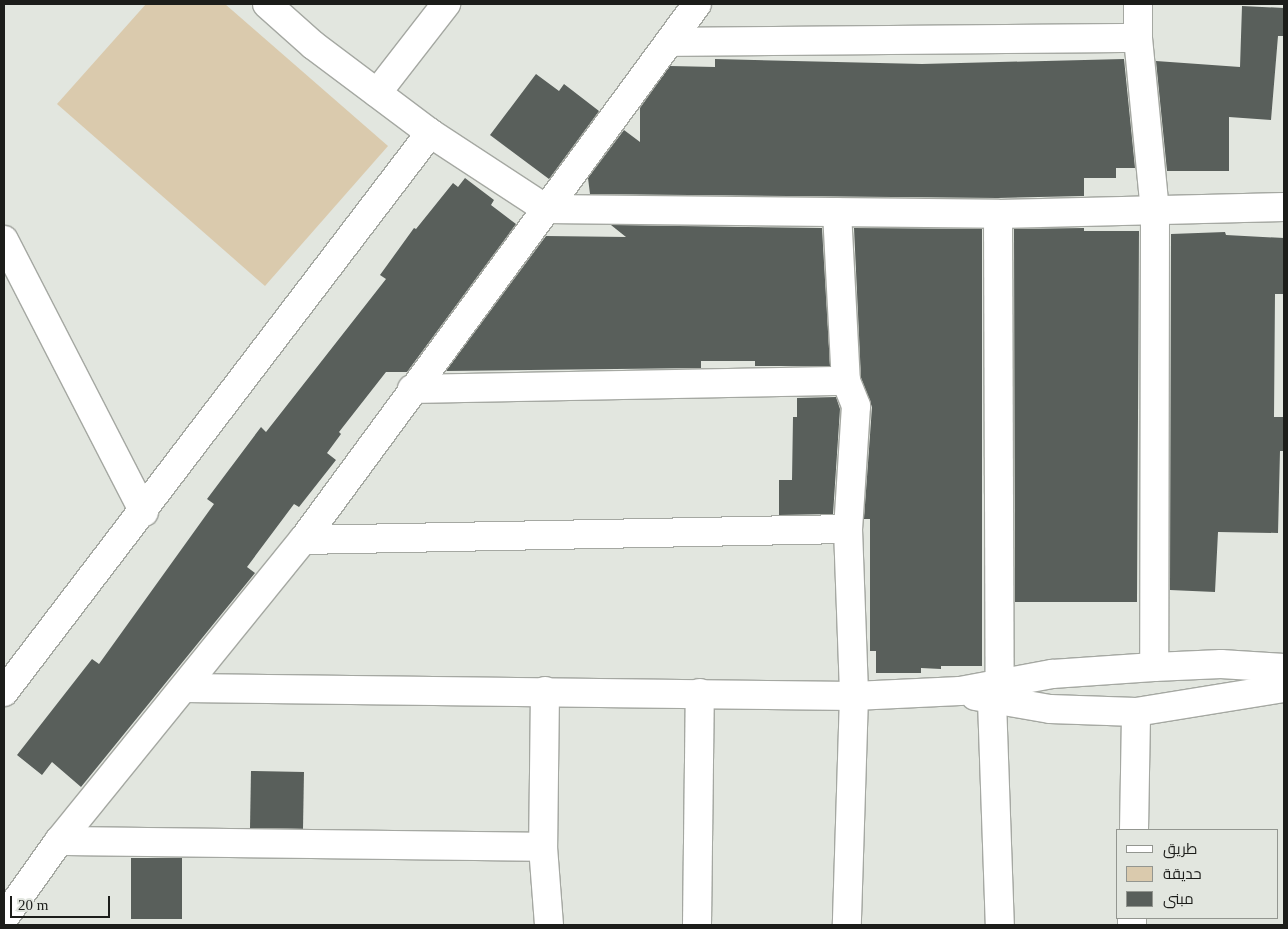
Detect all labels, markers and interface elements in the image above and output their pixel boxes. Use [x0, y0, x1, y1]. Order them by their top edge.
legend [1116, 829, 1278, 919]
text: طريق [1163, 841, 1197, 857]
text: حديقة [1163, 866, 1202, 882]
scale bar [12, 886, 112, 918]
text: مبنى [1163, 891, 1194, 907]
text: 20 m [18, 897, 48, 913]

